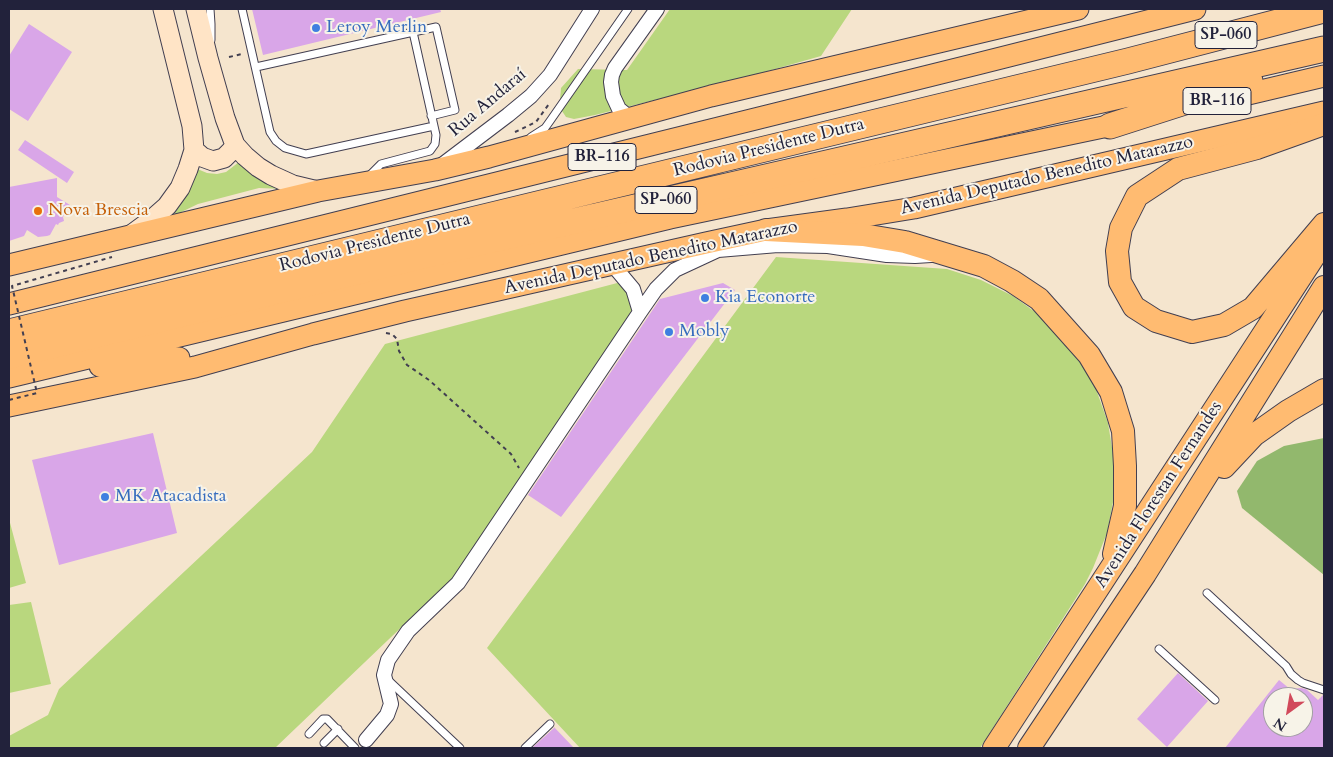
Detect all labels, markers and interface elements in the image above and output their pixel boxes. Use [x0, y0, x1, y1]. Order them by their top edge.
place label: Leroy Merlin [326, 17, 427, 39]
marker: Leroy Merlin [310, 22, 322, 34]
road number: SP-060 [1195, 22, 1257, 48]
street label: Rua Andaraí [445, 64, 531, 142]
road number: BR-116 [1183, 88, 1251, 114]
street label: Rodovia Presidente Dutra [671, 114, 867, 182]
street label: Avenida Deputado Benedito Matarazzo [899, 132, 1195, 220]
road number: BR-116 [568, 144, 636, 170]
road number: SP-060 [635, 186, 697, 214]
place label: Nova Brescia [48, 200, 149, 222]
marker: Nova Brescia [32, 205, 44, 217]
street label: Rodovia Presidente Dutra [277, 209, 473, 277]
street label: Avenida Deputado Benedito Matarazzo [502, 216, 800, 300]
place label: Kia Econorte [715, 287, 816, 309]
marker: Kia Econorte [699, 292, 711, 304]
place label: Mobly [679, 321, 729, 343]
marker: Mobly [663, 326, 675, 338]
street label: Avenida Florestan Fernandes [1090, 398, 1228, 592]
place label: MK Atacadista [115, 486, 227, 508]
marker: MK Atacadista [99, 491, 111, 503]
north arrow [1263, 687, 1313, 737]
text: N [1270, 713, 1291, 736]

